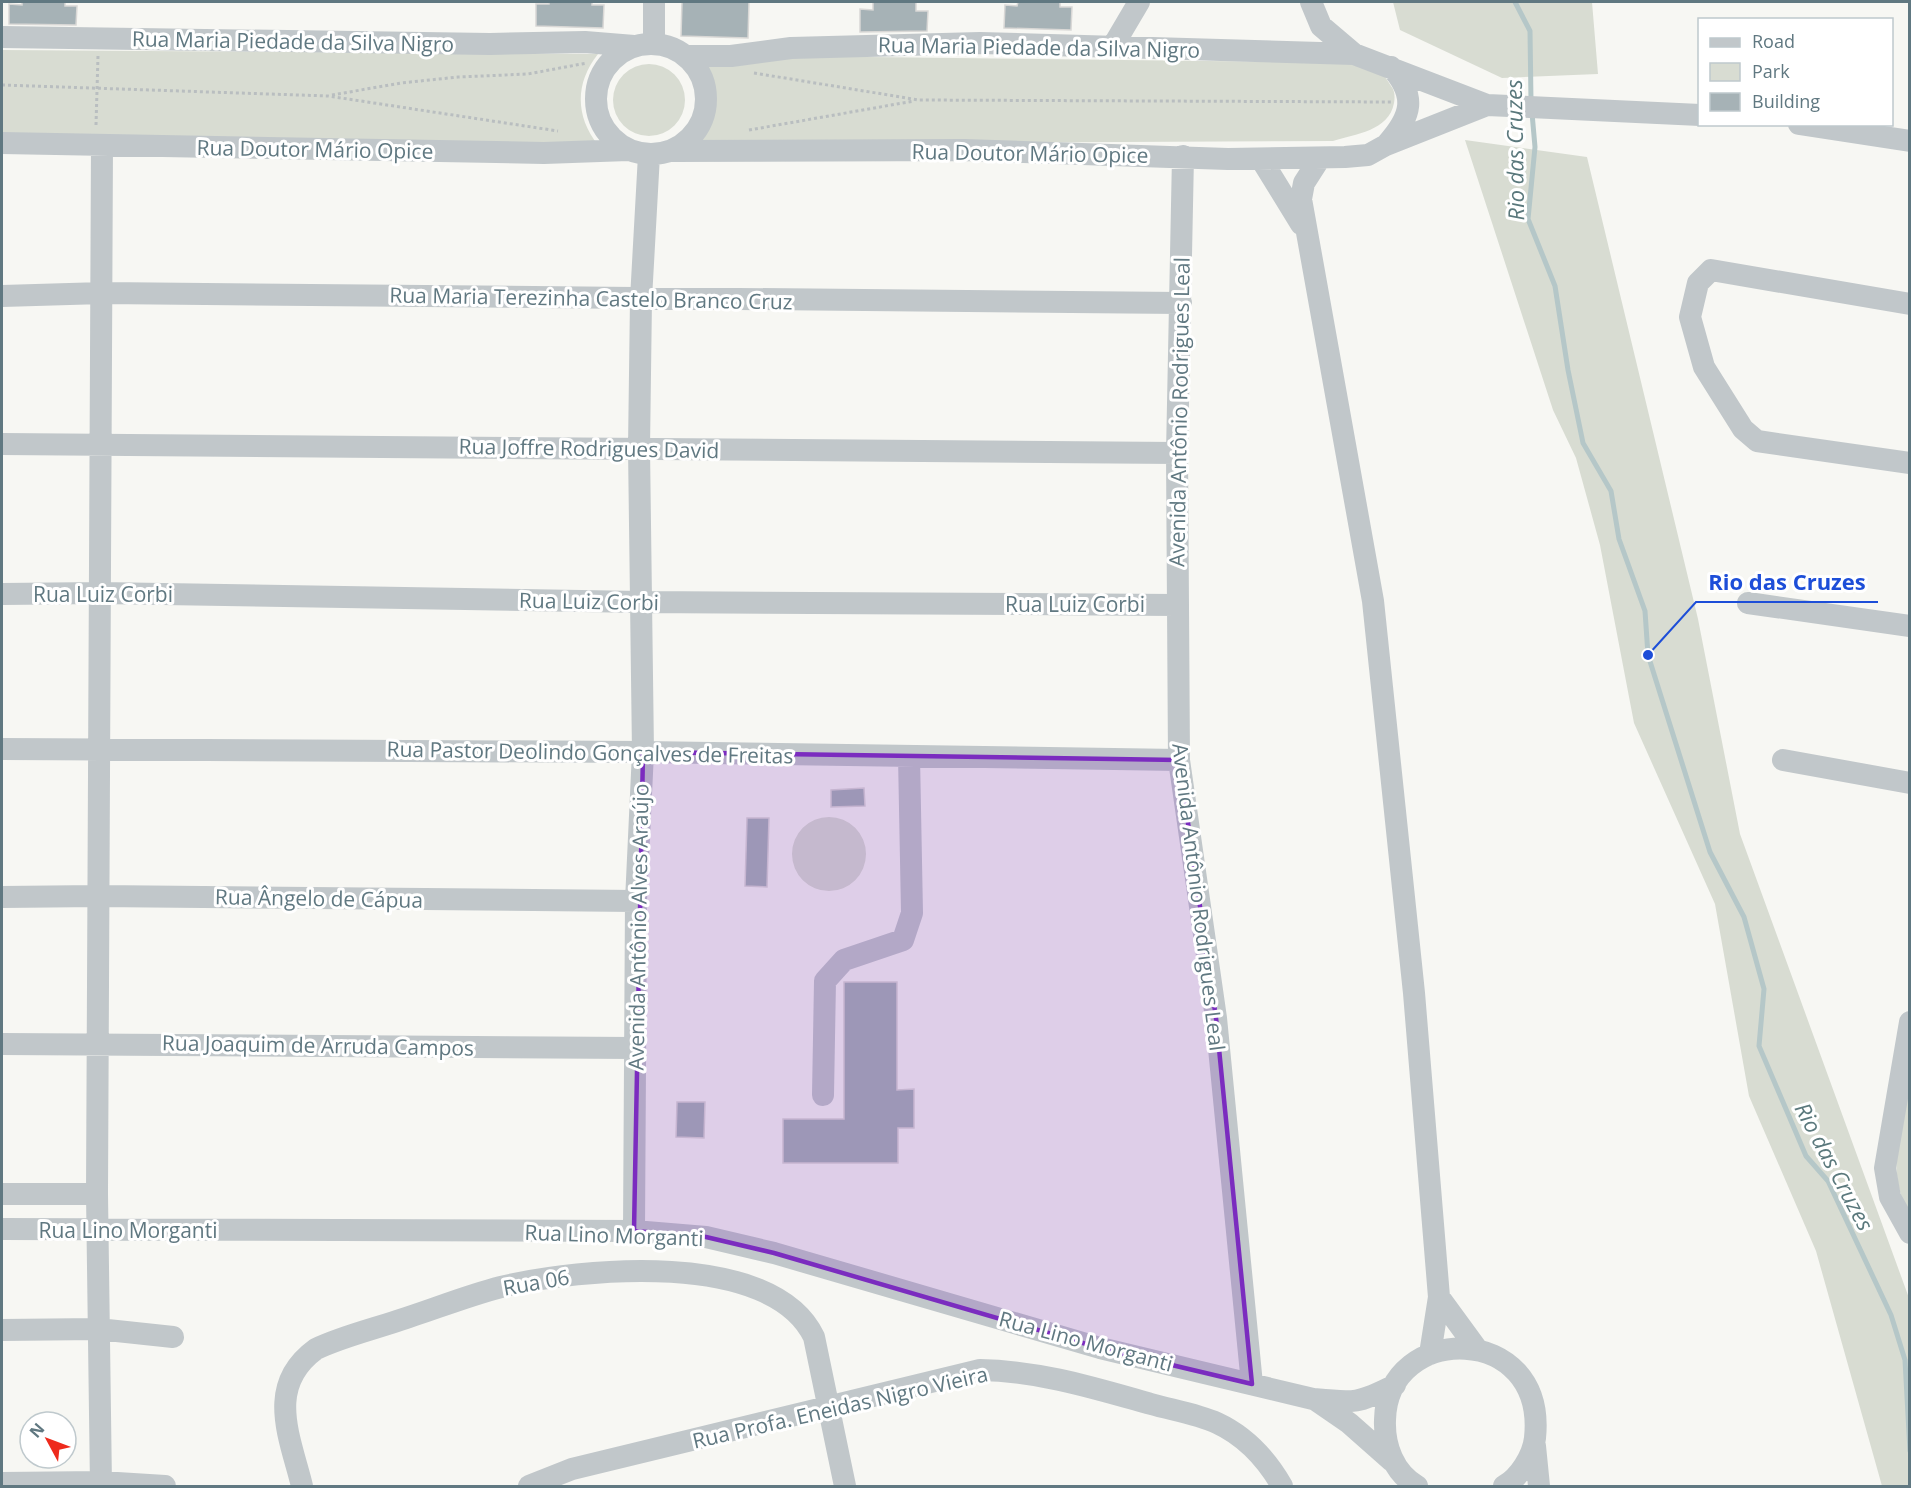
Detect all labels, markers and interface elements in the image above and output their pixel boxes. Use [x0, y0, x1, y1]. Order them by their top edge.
legend [1698, 18, 1893, 126]
street label: Rua Maria Piedade da Silva Nigro [132, 24, 454, 58]
text: Road [1752, 29, 1795, 53]
street label: Rua Maria Piedade da Silva Nigro [878, 30, 1200, 64]
text: Park [1752, 59, 1790, 83]
water label: Rio das Cruzes [1498, 79, 1530, 221]
text: Building [1752, 89, 1820, 113]
street label: Rua Doutor Mário Opice [196, 133, 434, 165]
street label: Rua Doutor Mário Opice [911, 137, 1149, 169]
street label: Avenida Antônio Rodrigues Leal [1162, 257, 1196, 567]
street label: Rua Maria Terezinha Castelo Branco Cruz [389, 280, 793, 316]
street label: Rua Joffre Rodrigues David [458, 432, 720, 464]
callout: Rio das Cruzes [1696, 562, 1878, 602]
text: Rio das Cruzes [1708, 566, 1866, 596]
street label: Rua Luiz Corbi [33, 580, 173, 608]
street label: Rua Luiz Corbi [519, 586, 659, 616]
street label: Rua Luiz Corbi [1005, 590, 1145, 618]
street label: Rua Pastor Deolindo Gonçalves de Freitas [386, 734, 794, 770]
street label: Avenida Antônio Rodrigues Leal [1166, 742, 1232, 1052]
street label: Avenida Antônio Alves Araújo [621, 783, 655, 1071]
street label: Rua Ângelo de Cápua [215, 882, 423, 914]
street label: Rua Joaquim de Arruda Campos [162, 1028, 474, 1062]
water label: Rio das Cruzes [1789, 1097, 1882, 1236]
street label: Rua Lino Morganti [38, 1216, 218, 1244]
street label: Rua Lino Morganti [524, 1218, 704, 1252]
street label: Rua 06 [501, 1262, 571, 1302]
street label: Rua Lino Morganti [996, 1304, 1176, 1378]
street label: Rua Profa. Eneidas Nigro Vieira [689, 1359, 991, 1455]
north arrow [18, 1410, 78, 1470]
text: N [24, 1418, 49, 1442]

